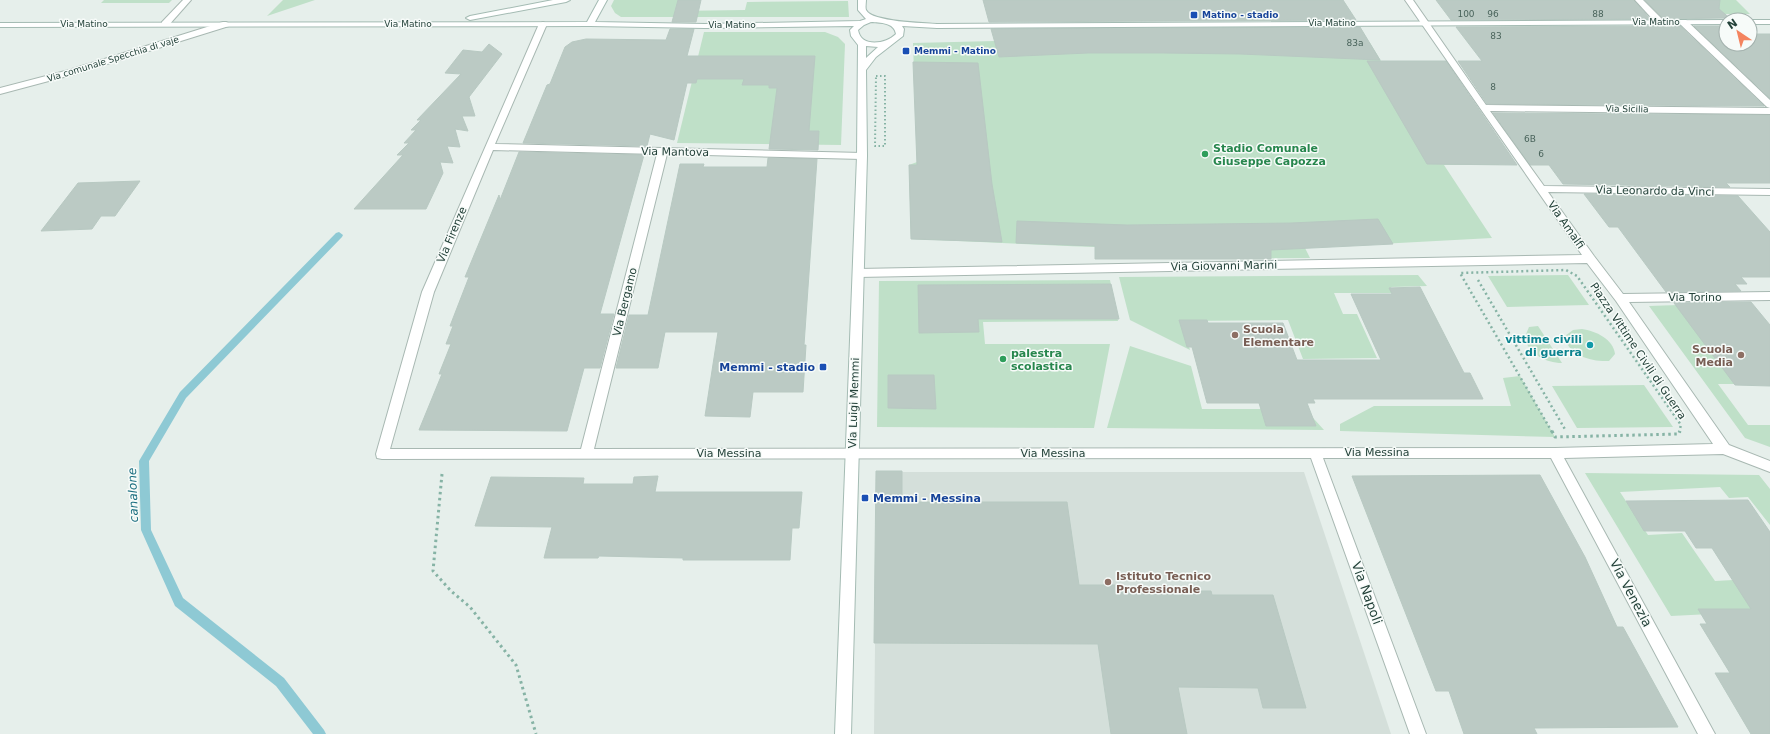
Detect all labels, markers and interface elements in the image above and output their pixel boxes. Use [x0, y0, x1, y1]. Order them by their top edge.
house number: 100 [1457, 9, 1475, 19]
house number: 96 [1487, 9, 1499, 19]
house number: 88 [1592, 9, 1604, 19]
marker: Matino - stadio [1189, 10, 1199, 20]
place label: Matino - stadio [1202, 10, 1278, 20]
north arrow [1718, 12, 1758, 52]
text: N [1725, 16, 1740, 32]
street label: Via Matino [1632, 17, 1680, 27]
street label: Via Matino [1308, 18, 1356, 28]
street label: Via Matino [60, 19, 108, 29]
street label: Via Matino [384, 19, 432, 29]
street label: Via Matino [708, 20, 756, 30]
house number: 83 [1490, 31, 1502, 41]
street label: Via comunale Specchia di vaje [46, 34, 181, 84]
house number: 83a [1347, 38, 1363, 48]
marker: Memmi - Matino [901, 46, 911, 56]
place label: Memmi - Matino [914, 46, 996, 56]
house number: 8 [1490, 82, 1496, 92]
street label: Via Sicilia [1605, 104, 1649, 114]
house number: 6B [1524, 134, 1536, 144]
place label: Stadio Comunale Giuseppe Capozza [1213, 142, 1326, 168]
street label: Via Mantova [641, 145, 709, 159]
marker: Stadio Comunale Giuseppe Capozza [1200, 149, 1210, 159]
house number: 6 [1538, 149, 1544, 159]
street label: Via Leonardo da Vinci [1595, 183, 1715, 199]
street label: Via Amalfi [1545, 199, 1587, 251]
street label: Via Firenze [434, 205, 470, 265]
street label: Via Giovanni Marini [1171, 259, 1277, 273]
street label: Via Bergamo [610, 266, 640, 338]
street label: Piazza Vittime Civili di Guerra [1587, 280, 1689, 422]
street label: Via Torino [1668, 291, 1722, 304]
place label: Scuola Elementare [1243, 323, 1314, 349]
marker: Scuola Elementare [1230, 330, 1240, 340]
place label: vittime civili di guerra [1505, 333, 1582, 359]
marker: vittime civili di guerra [1585, 340, 1595, 350]
place label: Scuola Media [1692, 343, 1733, 369]
place label: palestra scolastica [1011, 347, 1072, 373]
marker: Scuola Media [1736, 350, 1746, 360]
marker: palestra scolastica [998, 354, 1008, 364]
street label: Via Luigi Memmi [846, 357, 862, 449]
place label: Memmi - stadio [719, 361, 815, 374]
marker: Memmi - stadio [818, 362, 828, 372]
street label: Via Messina [1344, 446, 1410, 459]
street label: Via Messina [696, 447, 762, 460]
street label: Via Messina [1020, 447, 1086, 460]
water label: canalone [125, 467, 141, 523]
place label: Memmi - Messina [873, 492, 981, 505]
marker: Memmi - Messina [860, 493, 870, 503]
street label: Via Venezia [1607, 556, 1655, 630]
street label: Via Napoli [1349, 560, 1385, 626]
place label: Istituto Tecnico Professionale [1116, 570, 1212, 596]
marker: Istituto Tecnico Professionale [1103, 577, 1113, 587]

